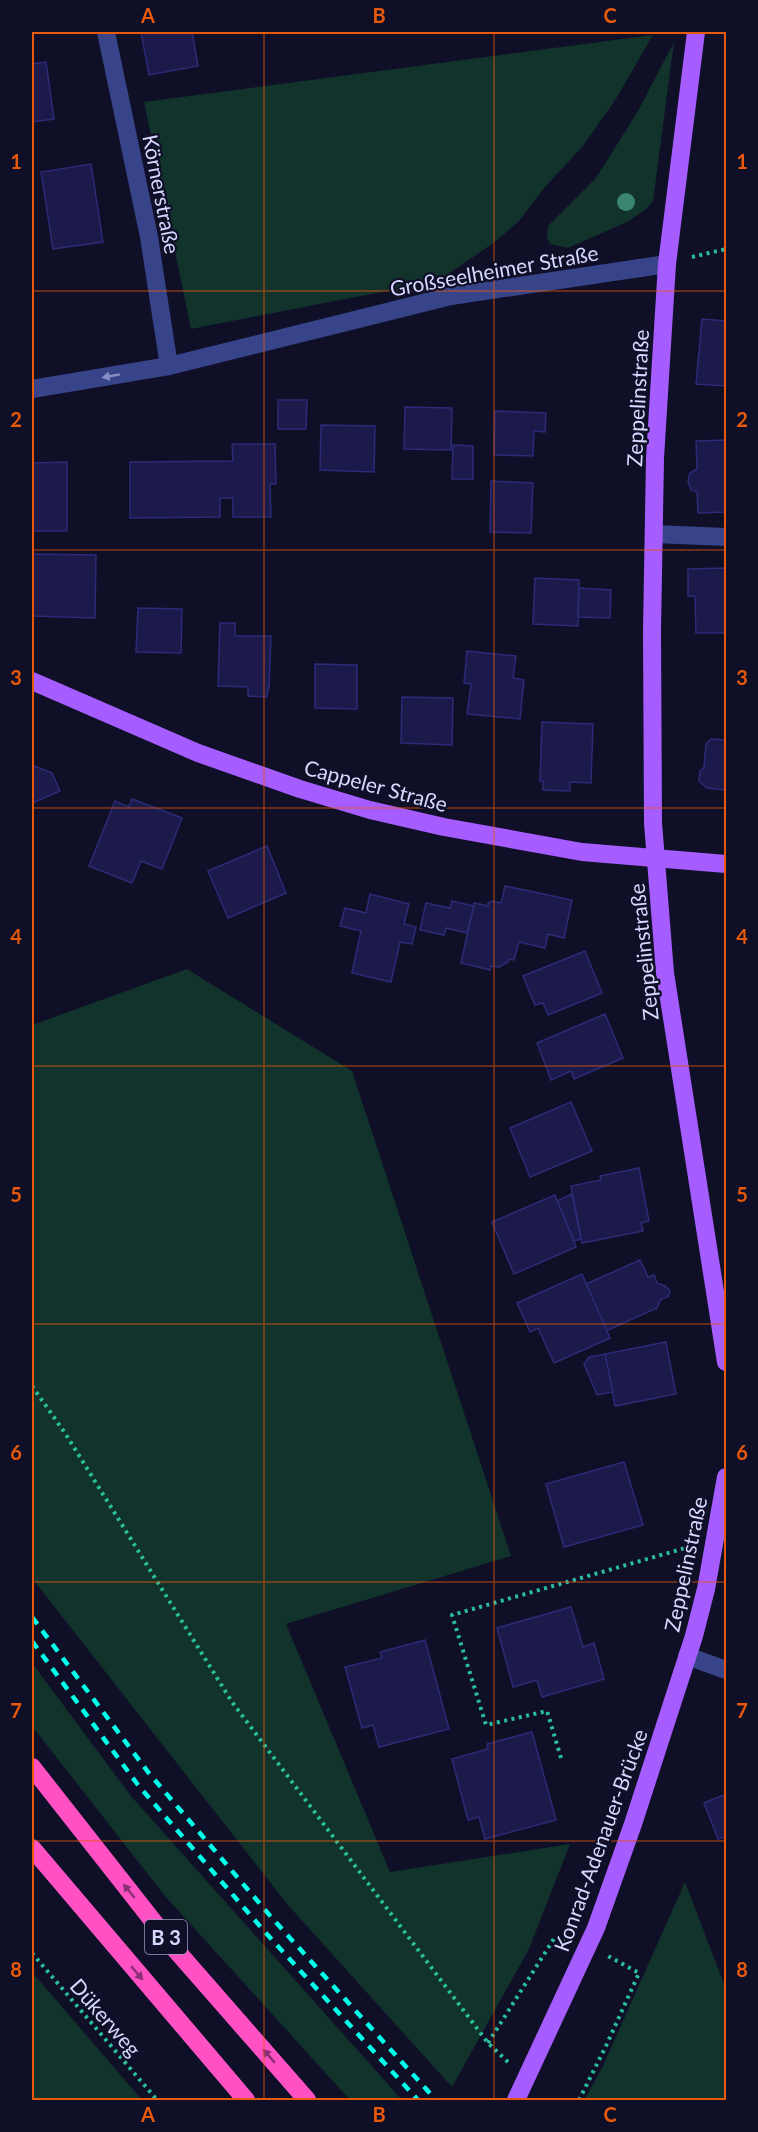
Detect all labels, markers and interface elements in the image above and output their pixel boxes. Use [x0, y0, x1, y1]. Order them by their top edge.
text: A [140, 3, 155, 27]
text: B [372, 3, 386, 27]
text: C [603, 3, 617, 27]
street label: Körnerstraße [138, 132, 186, 256]
text: 1 [10, 149, 22, 173]
text: 1 [736, 149, 748, 173]
street label: Großseelheimer Straße [388, 239, 600, 301]
street label: Zeppelinstraße [621, 329, 653, 467]
one-way arrow [101, 371, 120, 380]
text: 2 [10, 407, 22, 431]
text: 2 [736, 407, 748, 431]
text: 3 [10, 665, 22, 689]
text: 3 [736, 665, 748, 689]
street label: Cappeler Straße [302, 754, 450, 816]
street label: Zeppelinstraße [623, 882, 663, 1022]
text: 4 [10, 924, 22, 948]
text: 4 [736, 924, 748, 948]
text: 5 [10, 1182, 22, 1206]
text: 5 [736, 1182, 748, 1206]
text: 6 [10, 1440, 22, 1464]
text: 6 [736, 1440, 748, 1464]
street label: Zeppelinstraße [658, 1494, 712, 1634]
text: 7 [10, 1698, 22, 1722]
text: 7 [736, 1698, 748, 1722]
street label: Konrad-Adenauer-Brücke [548, 1725, 652, 1955]
one-way arrow [124, 1884, 136, 1899]
road number: B 3 [145, 1920, 187, 1954]
text: 8 [10, 1957, 22, 1981]
text: 8 [736, 1957, 748, 1981]
one-way arrow [131, 1965, 144, 1981]
street label: Dükerweg [66, 1973, 147, 2061]
one-way arrow [263, 2049, 276, 2064]
text: A [140, 2102, 155, 2126]
text: B [372, 2102, 386, 2126]
text: C [603, 2102, 617, 2126]

